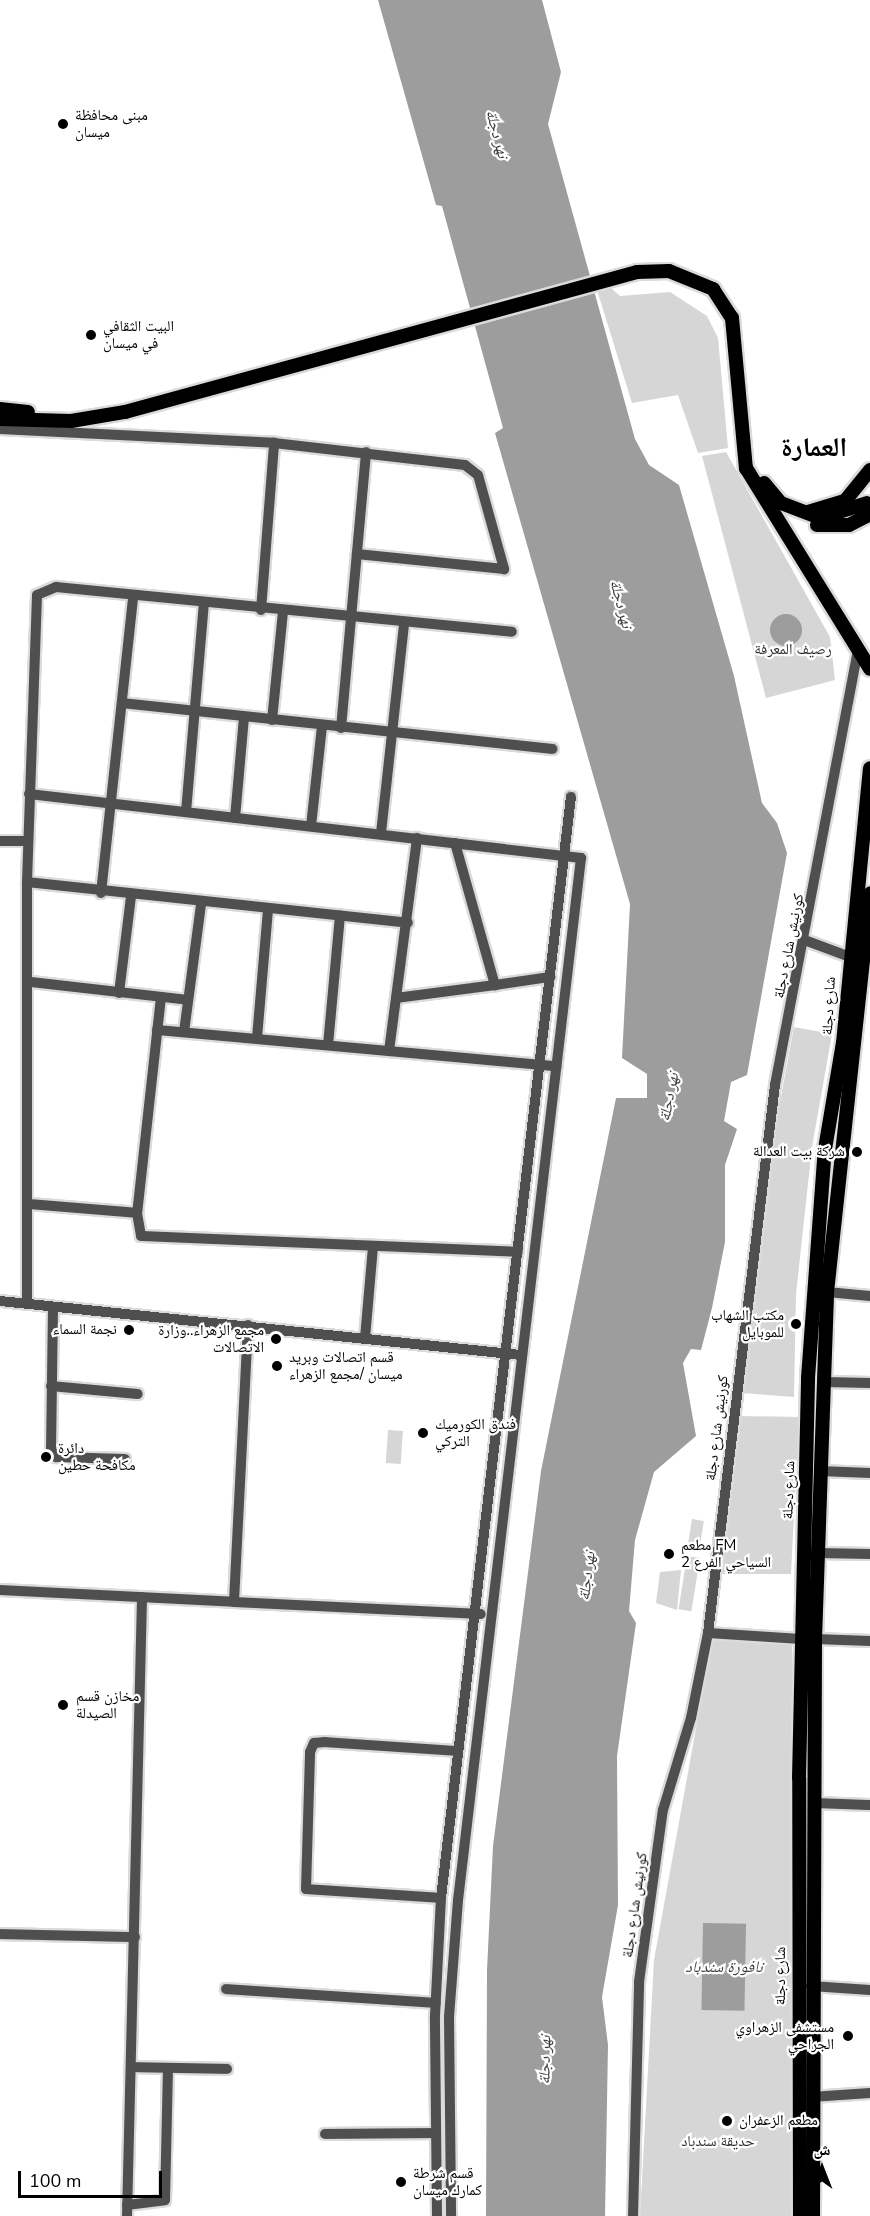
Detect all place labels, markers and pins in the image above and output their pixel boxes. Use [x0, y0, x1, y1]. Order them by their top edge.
place label: مبنى محافظة ميسان [75, 106, 148, 141]
marker: مبنى محافظة ميسان [56, 117, 70, 131]
place label: البيت الثقافي في ميسان [103, 317, 174, 352]
marker: البيت الثقافي في ميسان [84, 328, 98, 342]
place label: شركة بيت العدالة [753, 1143, 845, 1161]
marker: شركة بيت العدالة [850, 1145, 864, 1159]
place label: مكتب الشهاب للموبايل [711, 1306, 784, 1341]
marker: مكتب الشهاب للموبايل [789, 1317, 803, 1331]
place label: نجمة السماء [53, 1321, 117, 1339]
place label: مجمع الزهراء..وزارة الاتصالات [158, 1321, 264, 1356]
marker: نجمة السماء [122, 1323, 136, 1337]
marker: مجمع الزهراء..وزارة الاتصالات [269, 1332, 283, 1346]
place label: قسم اتصالات وبريد ميسان /مجمع الزهراء [289, 1348, 403, 1383]
marker: قسم اتصالات وبريد ميسان /مجمع الزهراء [270, 1359, 284, 1373]
place label: فندق الكورميك التركي [435, 1415, 516, 1450]
marker: فندق الكورميك التركي [416, 1426, 430, 1440]
place label: دائرة مكافحة حطين [58, 1439, 136, 1474]
marker: دائرة مكافحة حطين [39, 1450, 53, 1464]
place label: مطعم FM السياحي الفرع 2 [681, 1536, 771, 1571]
marker: مطعم FM السياحي الفرع 2 [662, 1547, 676, 1561]
place label: مخازن قسم الصيدلة [76, 1687, 139, 1722]
marker: مخازن قسم الصيدلة [54, 1696, 72, 1714]
place label: مستشفى الزهراوي الجراحي [736, 2018, 834, 2053]
marker: مستشفى الزهراوي الجراحي [839, 2027, 857, 2045]
place label: مطعم الزعفران [739, 2112, 818, 2130]
marker: مطعم الزعفران [720, 2114, 734, 2128]
place label: قسم شرطة كمارك ميسان [413, 2164, 482, 2199]
marker: قسم شرطة كمارك ميسان [394, 2175, 408, 2189]

